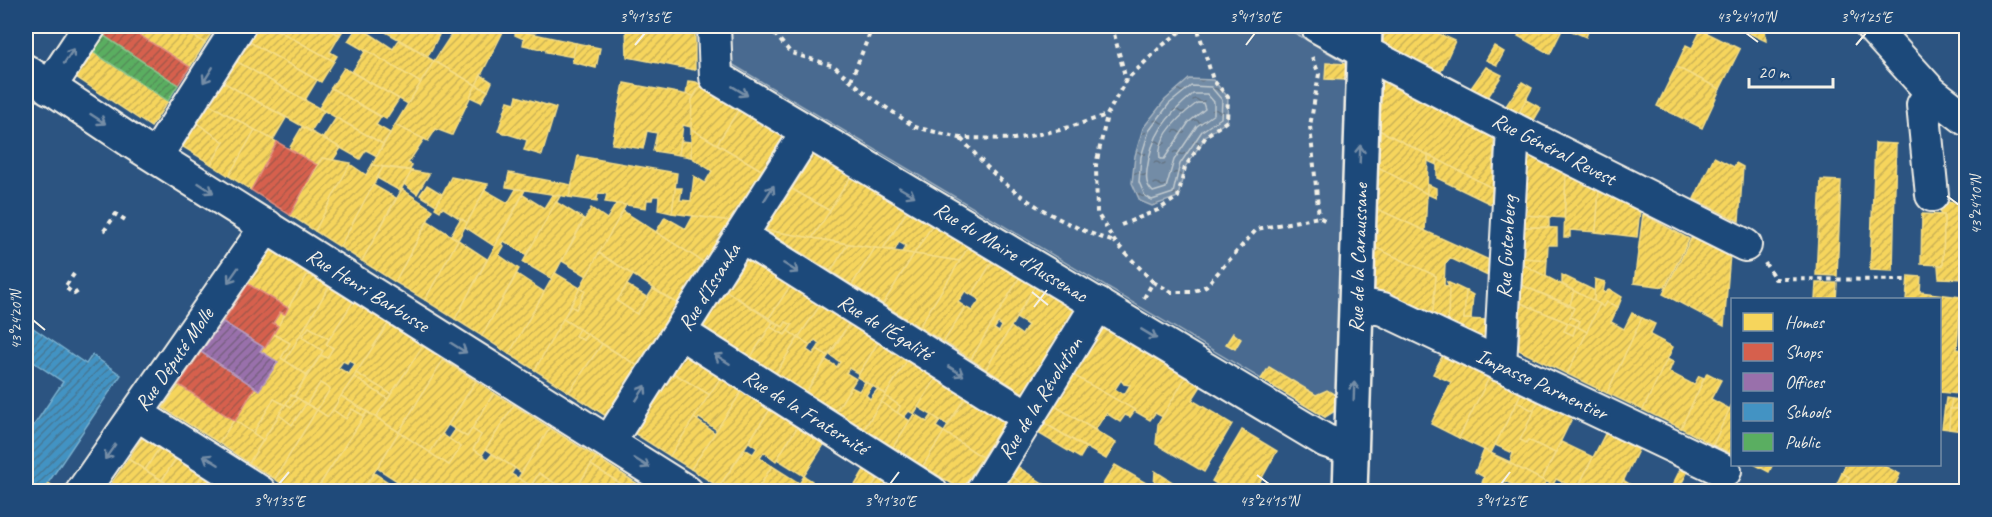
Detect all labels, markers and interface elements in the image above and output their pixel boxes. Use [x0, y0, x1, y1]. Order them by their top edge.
text: 3°41'35"E [619, 8, 673, 27]
text: 3°41'30"E [1229, 8, 1283, 27]
text: 43°24'10"N [1716, 8, 1779, 27]
text: 3°41'25"E [1840, 8, 1894, 27]
one-way arrow [63, 48, 76, 65]
scale bar [1749, 51, 1833, 89]
text: 20 m [1758, 61, 1791, 83]
one-way arrow [201, 66, 213, 83]
one-way arrow [731, 86, 748, 98]
street label: Rue Général Revest [1488, 107, 1622, 192]
one-way arrow [89, 114, 106, 126]
one-way arrow [1355, 145, 1366, 165]
text: 43°24'10"N [1967, 172, 1986, 235]
one-way arrow [197, 182, 213, 194]
street label: Rue de la Caraussane [1342, 182, 1374, 333]
one-way arrow [763, 185, 775, 202]
one-way arrow [899, 186, 916, 198]
street label: Rue Gutenberg [1490, 193, 1522, 299]
street label: Rue du Maire d'Aussenac [929, 196, 1094, 309]
street label: Rue d'Issanka [672, 237, 747, 336]
street label: Rue Henri Barbusse [302, 242, 436, 339]
one-way arrow [782, 262, 799, 274]
one-way arrow [227, 266, 239, 282]
text: 43°24'20"N [7, 287, 26, 350]
street label: Rue de l'Égalité [833, 288, 939, 368]
legend [1731, 298, 1941, 466]
street label: Rue Député Molle [129, 301, 220, 416]
text: Homes [1785, 311, 1825, 333]
one-way arrow [1140, 328, 1157, 340]
street label: Rue de la Révolution [992, 331, 1088, 464]
one-way arrow [451, 341, 468, 354]
text: Shops [1785, 341, 1824, 363]
street label: Impasse Parmentier [1472, 342, 1613, 426]
one-way arrow [714, 352, 731, 364]
street label: Rue de la Fraternité [739, 363, 876, 462]
one-way arrow [947, 366, 964, 378]
text: Offices [1785, 371, 1826, 393]
one-way arrow [1348, 382, 1359, 401]
one-way arrow [636, 385, 648, 402]
text: Schools [1785, 401, 1832, 423]
text: Public [1785, 431, 1822, 453]
one-way arrow [104, 443, 116, 459]
one-way arrow [203, 454, 220, 466]
one-way arrow [633, 457, 650, 469]
text: 3°41'35"E [253, 492, 307, 511]
text: 3°41'30"E [864, 492, 918, 511]
text: 43°24'15"N [1239, 492, 1302, 511]
text: 3°41'25"E [1475, 492, 1529, 511]

